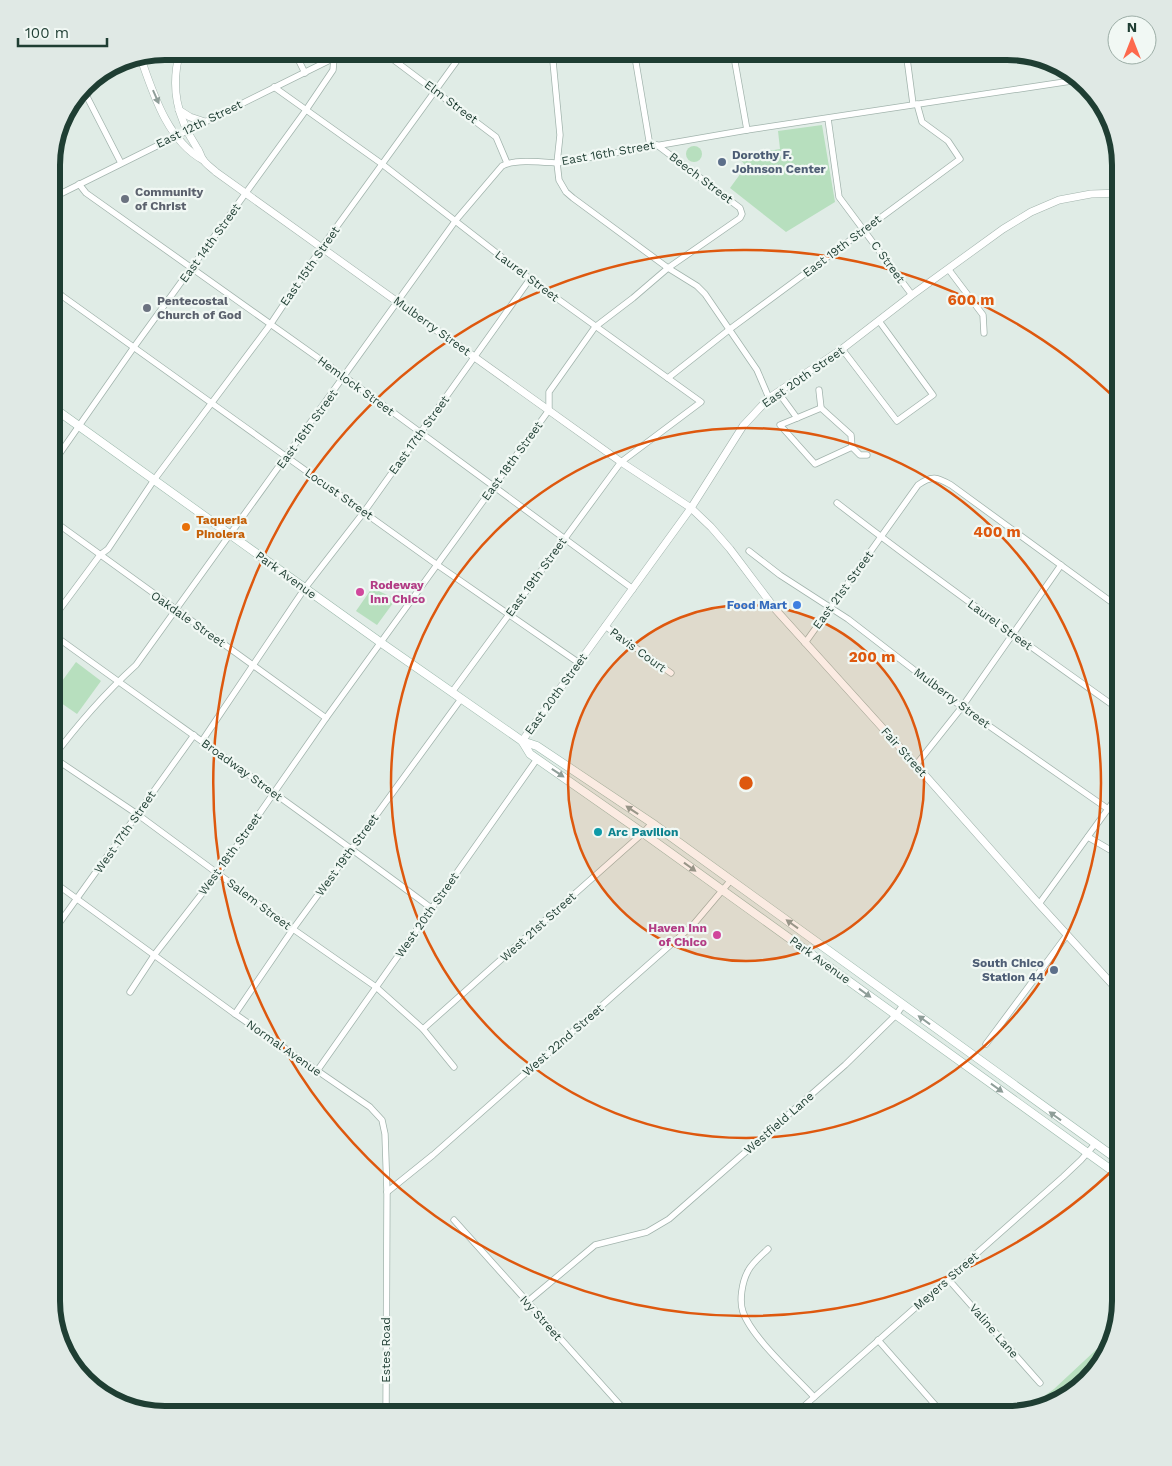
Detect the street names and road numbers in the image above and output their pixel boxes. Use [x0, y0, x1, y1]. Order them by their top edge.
street label: Elm Street [422, 77, 480, 127]
street label: East 12th Street [154, 97, 244, 151]
street label: East 16th Street [560, 138, 656, 168]
street label: Beech Street [666, 150, 736, 206]
street label: East 14th Street [177, 201, 243, 285]
street label: East 19th Street [800, 212, 884, 280]
street label: East 15th Street [277, 223, 343, 309]
street label: C Street [868, 238, 908, 286]
street label: Laurel Street [492, 247, 562, 305]
street label: Mulberry Street [391, 293, 473, 359]
street label: East 20th Street [759, 343, 847, 411]
street label: Hemlock Street [315, 353, 397, 419]
street label: East 16th Street [274, 387, 340, 471]
street label: East 17th Street [386, 393, 452, 477]
street label: East 18th Street [479, 419, 545, 503]
street label: Locust Street [302, 465, 376, 523]
street label: East 19th Street [503, 535, 569, 619]
street label: Park Avenue [253, 548, 319, 602]
street label: East 21st Street [810, 548, 876, 632]
street label: Oakdale Street [148, 588, 228, 650]
street label: Laurel Street [965, 597, 1035, 653]
street label: Pavis Court [607, 625, 669, 675]
street label: East 20th Street [522, 651, 590, 737]
street label: Mulberry Street [911, 665, 993, 731]
street label: Fair Street [878, 724, 930, 780]
street label: Broadway Street [199, 736, 285, 804]
street label: West 17th Street [91, 788, 159, 876]
street label: West 18th Street [196, 810, 264, 898]
street label: West 19th Street [313, 811, 381, 899]
street label: West 20th Street [392, 870, 462, 960]
street label: Salem Street [224, 875, 294, 933]
street label: West 21st Street [497, 889, 579, 965]
street label: Park Avenue [787, 933, 853, 987]
street label: West 22nd Street [520, 1001, 606, 1079]
street label: Normal Avenue [244, 1017, 324, 1079]
street label: Westfield Lane [741, 1089, 817, 1157]
street label: Meyers Street [911, 1249, 981, 1313]
street label: Ivy Street [517, 1293, 565, 1343]
street label: Valine Lane [967, 1301, 1021, 1361]
street label: Estes Road [379, 1317, 393, 1383]

